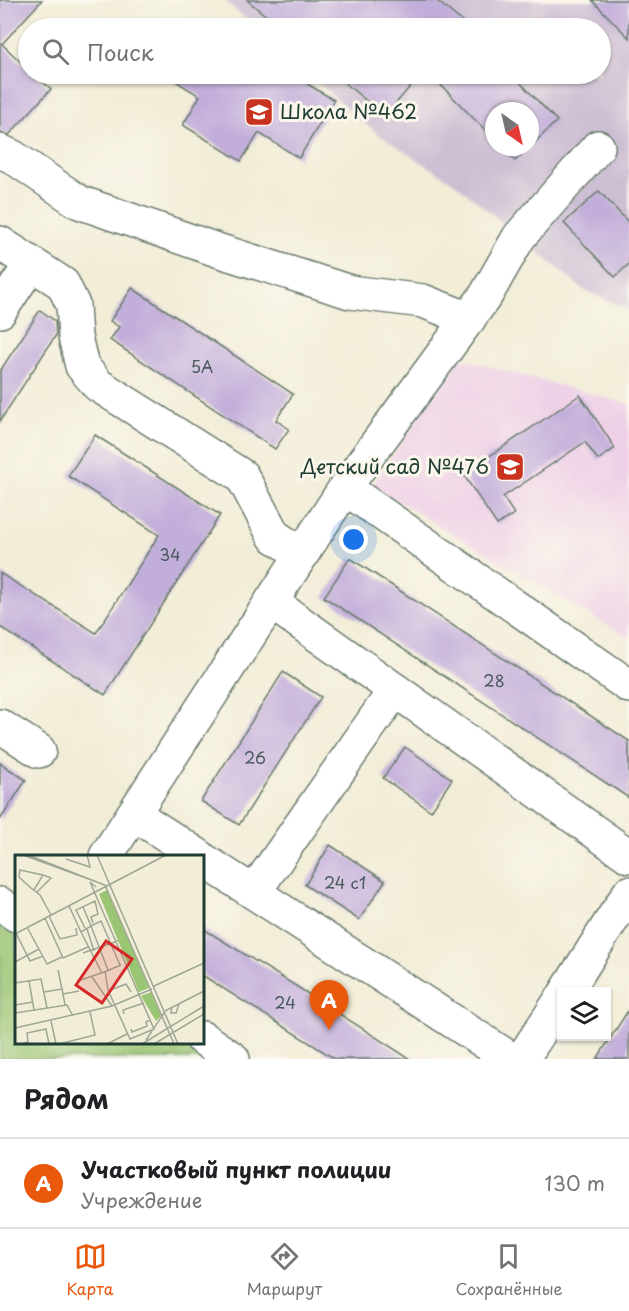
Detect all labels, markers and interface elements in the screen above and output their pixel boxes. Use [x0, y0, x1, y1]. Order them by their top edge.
search box [18, 18, 611, 84]
icon: search [39, 35, 72, 68]
text: Поиск [87, 35, 154, 68]
school or university icon: Школа №462 [243, 96, 275, 128]
place label: Школа №462 [280, 96, 417, 126]
north arrow [485, 102, 539, 156]
house number: 5А [191, 354, 213, 378]
place label: Детский сад №476 [300, 451, 489, 481]
school or university icon: Детский сад №476 [494, 451, 526, 483]
your location [339, 525, 368, 554]
house number: 34 [159, 542, 181, 566]
house number: 28 [483, 668, 505, 692]
house number: 26 [244, 745, 266, 769]
inset map [15, 855, 204, 1044]
house number: 24 с1 [324, 870, 366, 894]
pin: A [310, 980, 348, 1030]
map controls [557, 987, 611, 1041]
button: layers [557, 987, 611, 1041]
house number: 24 [274, 990, 296, 1014]
text: Рядом [24, 1079, 109, 1118]
text: Участковый пункт полиции [81, 1152, 392, 1185]
text: A [36, 1168, 51, 1198]
text: 130 m [545, 1168, 605, 1198]
text: Учреждение [81, 1185, 202, 1215]
tab: Карта [67, 1240, 114, 1300]
tab: Маршрут [247, 1240, 322, 1300]
tab: Сохранённые [455, 1240, 562, 1300]

